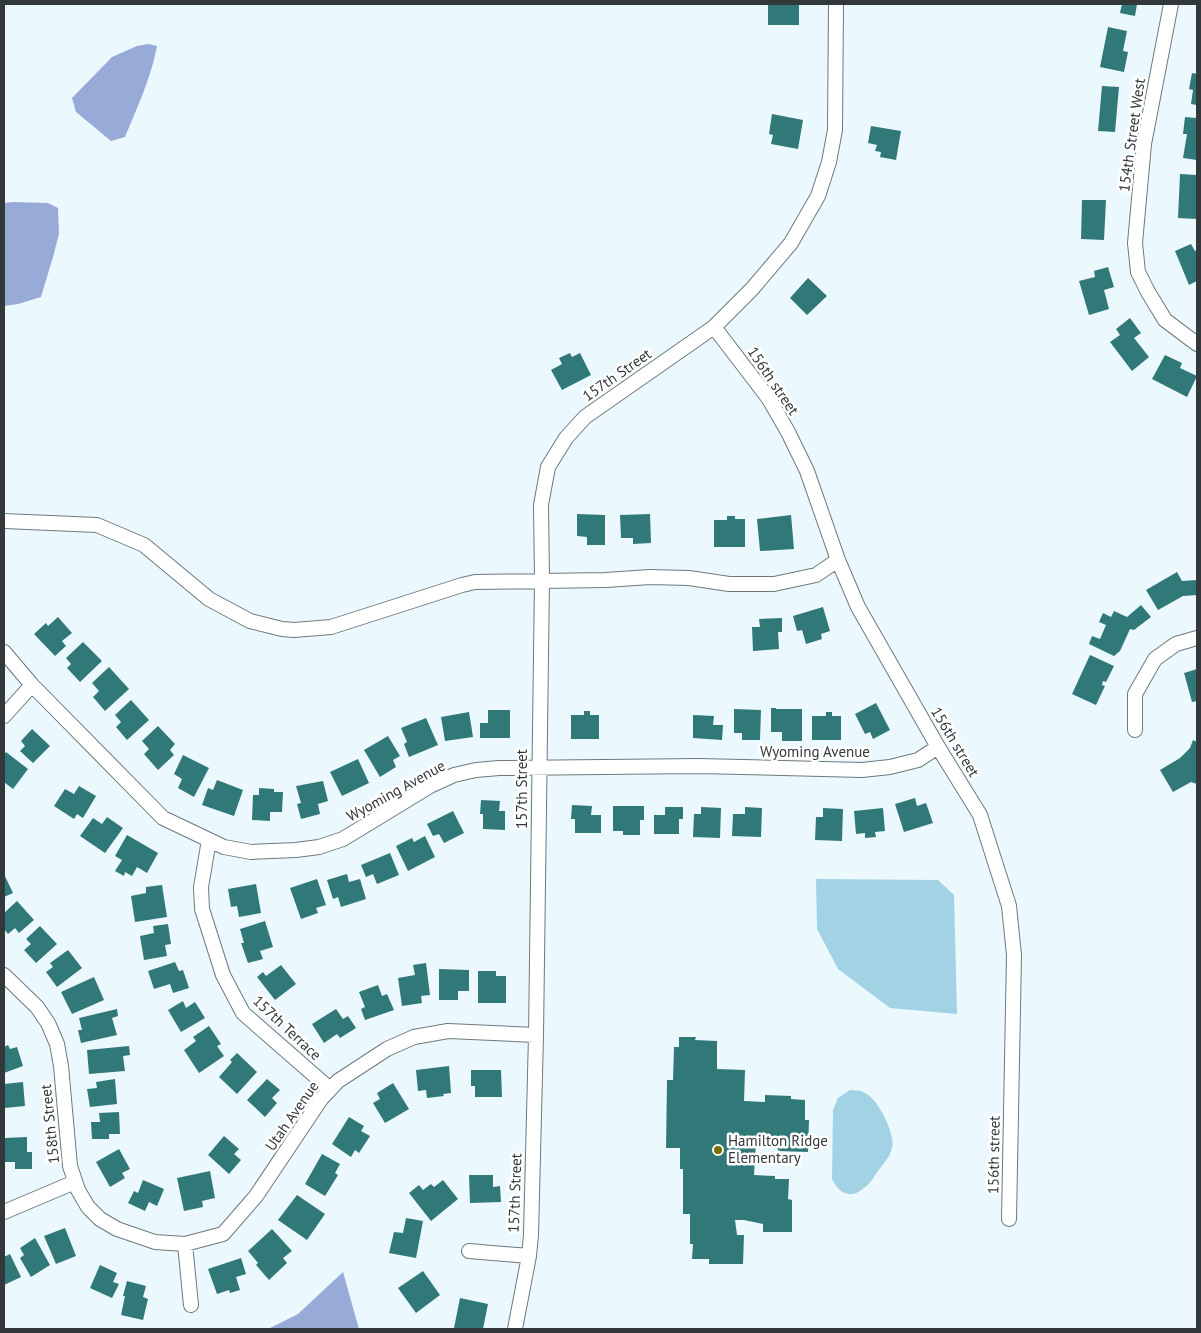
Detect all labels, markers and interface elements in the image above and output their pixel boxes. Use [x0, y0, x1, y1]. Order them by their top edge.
street label: 154th Street West [1114, 77, 1149, 193]
street label: 156th street [744, 343, 803, 419]
street label: 157th Street [579, 344, 655, 405]
street label: 156th street [927, 703, 984, 780]
street label: Wyoming Avenue [760, 742, 870, 761]
street label: 157th Street [512, 749, 531, 829]
street label: Wyoming Avenue [343, 756, 448, 826]
street label: 157th Terrace [249, 991, 326, 1064]
street label: Utah Avenue [261, 1077, 323, 1154]
street label: 158th Street [36, 1083, 63, 1165]
street label: 156th street [983, 1116, 1004, 1194]
place label: Hamilton Ridge Elementary [728, 1131, 828, 1167]
marker: Hamilton Ridge Elementary [712, 1144, 724, 1156]
street label: 157th Street [504, 1153, 525, 1233]

